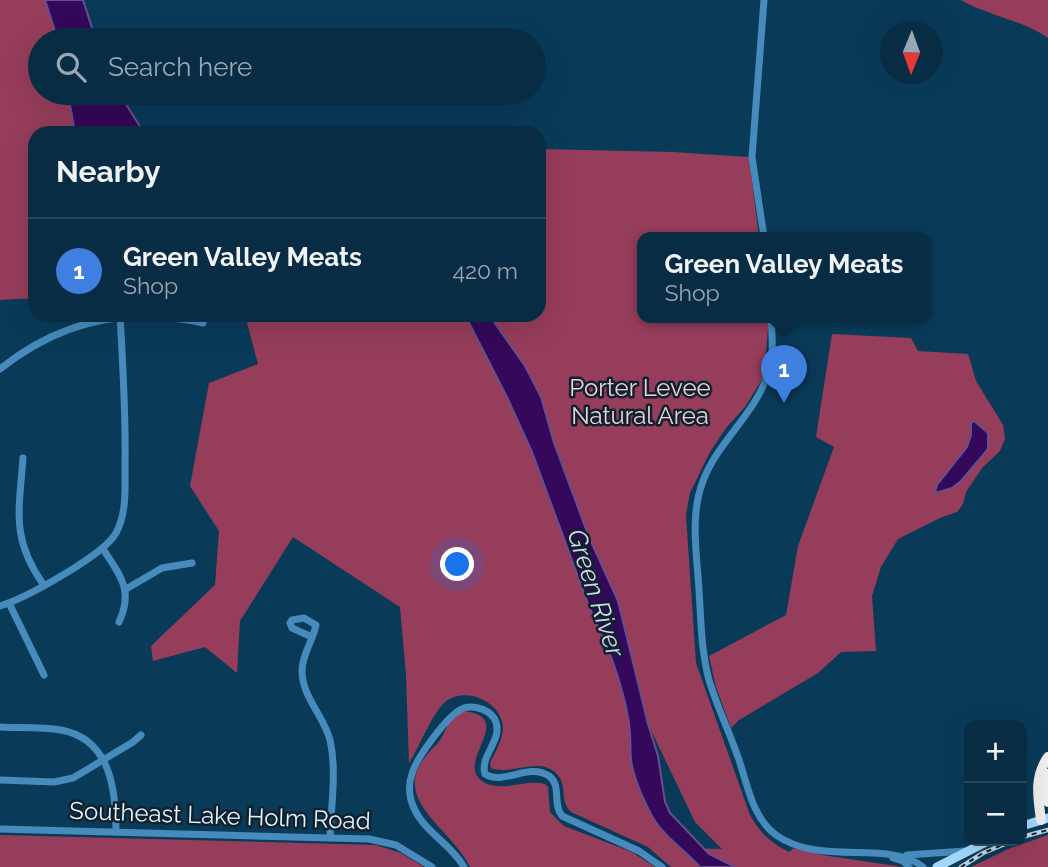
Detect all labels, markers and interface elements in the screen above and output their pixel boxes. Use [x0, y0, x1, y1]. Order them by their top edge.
north arrow [880, 21, 943, 84]
search box [28, 28, 546, 105]
icon: search [52, 48, 90, 86]
text: Search here [108, 52, 252, 82]
text: Nearby [56, 154, 160, 189]
popup [637, 232, 931, 323]
text: Green Valley Meats [123, 242, 362, 272]
text: Green Valley Meats [665, 249, 903, 279]
text: 1 [73, 257, 85, 284]
text: 420 m [452, 257, 518, 284]
text: Shop [123, 272, 178, 299]
text: Shop [665, 279, 720, 306]
pin: 1 [761, 345, 807, 403]
park label: Porter Levee Natural Area [569, 373, 711, 430]
water label: Green River [561, 525, 631, 662]
your location [440, 547, 474, 581]
map controls [964, 720, 1027, 846]
button: + [964, 720, 1027, 783]
button: − [964, 783, 1027, 846]
street label: Southeast Lake Holm Road [69, 796, 371, 835]

